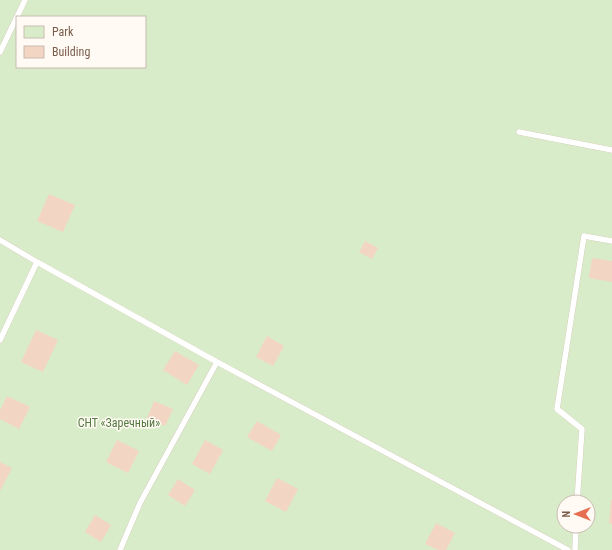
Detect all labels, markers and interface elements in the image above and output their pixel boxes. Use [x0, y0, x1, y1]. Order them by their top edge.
legend [16, 16, 146, 68]
text: Park [52, 25, 74, 39]
text: Building [52, 45, 90, 59]
park label: СНТ «Заречный» [78, 416, 160, 430]
north arrow [556, 494, 596, 534]
text: N [560, 510, 573, 517]

